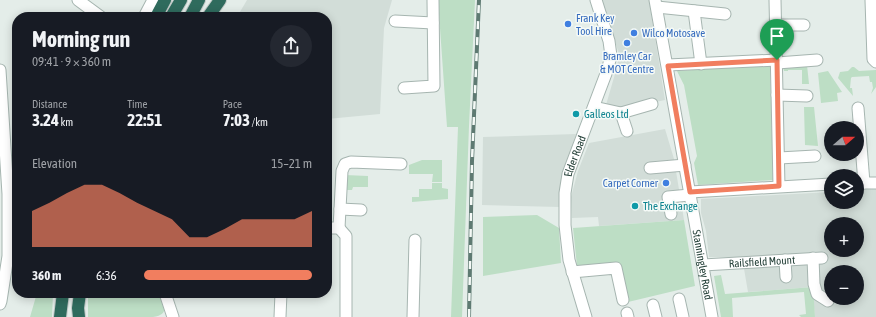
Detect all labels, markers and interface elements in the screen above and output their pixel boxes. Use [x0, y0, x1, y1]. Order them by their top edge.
place label: Frank Key Tool Hire [576, 12, 615, 37]
marker: Frank Key Tool Hire [563, 19, 573, 29]
pin [760, 19, 794, 60]
button: share [270, 25, 312, 67]
icon: arrive [766, 25, 788, 47]
text: Morning run [32, 26, 130, 52]
place label: Wilco Motosave [642, 27, 705, 39]
marker: Wilco Motosave [629, 28, 639, 38]
marker: Bramley Car & MOT Centre [622, 38, 632, 48]
place label: Bramley Car & MOT Centre [600, 50, 654, 75]
text: 09:41 · 9 × 360 m [32, 54, 111, 69]
text: Distance [32, 98, 67, 110]
text: Time [127, 98, 147, 110]
text: Pace [223, 98, 242, 110]
place label: Galleos Ltd [584, 108, 629, 120]
marker: Galleos Ltd [571, 109, 581, 119]
text: 3.24 [32, 110, 59, 130]
text: 22:51 [127, 110, 162, 130]
text: 7:03 [223, 110, 250, 130]
text: km [59, 116, 73, 128]
text: /km [250, 116, 268, 128]
north arrow [824, 121, 864, 161]
map controls [824, 121, 864, 305]
street label: Elder Road [562, 134, 588, 178]
text: Elevation [32, 156, 77, 171]
text: 15–21 m [271, 156, 312, 171]
button: layers [824, 169, 864, 209]
place label: Carpet Corner [603, 177, 659, 189]
marker: Carpet Corner [661, 178, 671, 188]
place label: The Exchange [643, 200, 698, 212]
marker: The Exchange [630, 201, 640, 211]
button: + [824, 217, 864, 257]
street label: Stanningley Road [690, 229, 715, 301]
street label: Railsfield Mount [728, 254, 795, 269]
button: − [824, 265, 864, 305]
text: 360 m [32, 268, 61, 283]
text: 6:36 [96, 268, 117, 283]

